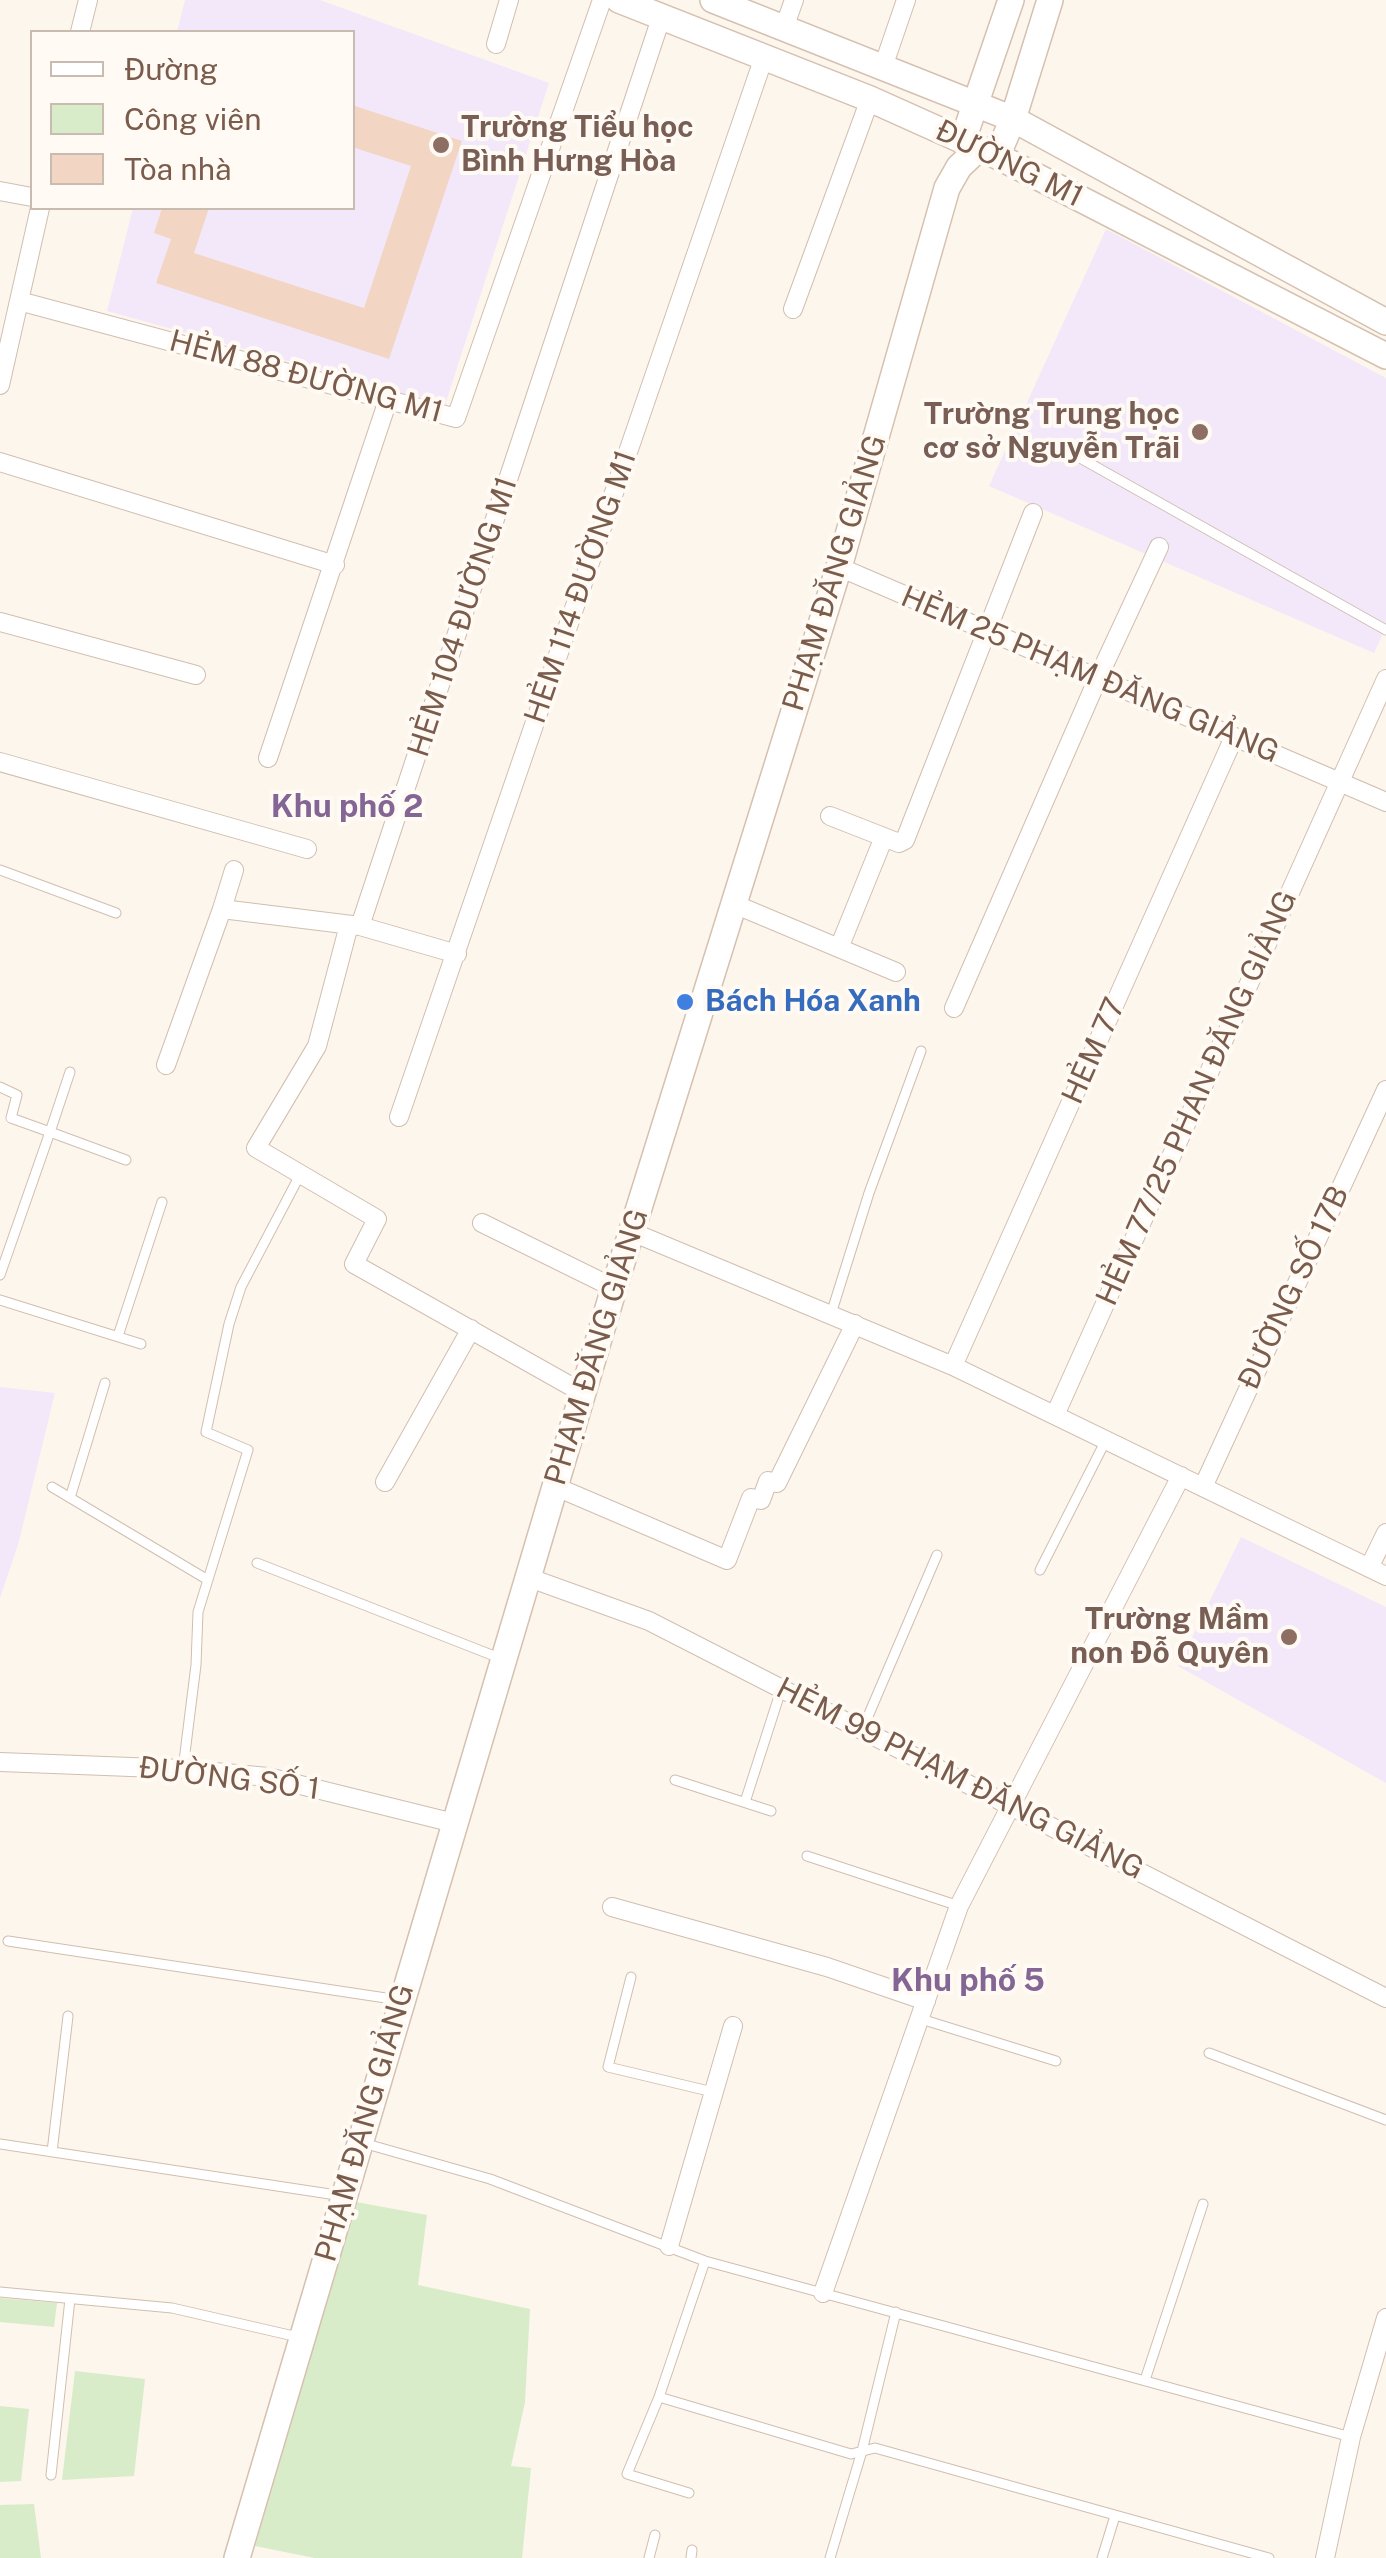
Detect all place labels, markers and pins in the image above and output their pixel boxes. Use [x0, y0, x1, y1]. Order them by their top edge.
place label: Trường Tiểu học Bình Hưng Hòa [461, 110, 694, 180]
marker: Trường Tiểu học Bình Hưng Hòa [430, 134, 452, 156]
place label: Trường Trung học cơ sở Nguyễn Trãi [923, 397, 1180, 468]
marker: Trường Trung học cơ sở Nguyễn Trãi [1189, 421, 1211, 443]
place label: Bách Hóa Xanh [705, 984, 921, 1020]
marker: Bách Hóa Xanh [674, 991, 696, 1013]
place label: Trường Mầm non Đỗ Quyên [1070, 1602, 1269, 1672]
marker: Trường Mầm non Đỗ Quyên [1278, 1626, 1300, 1648]

